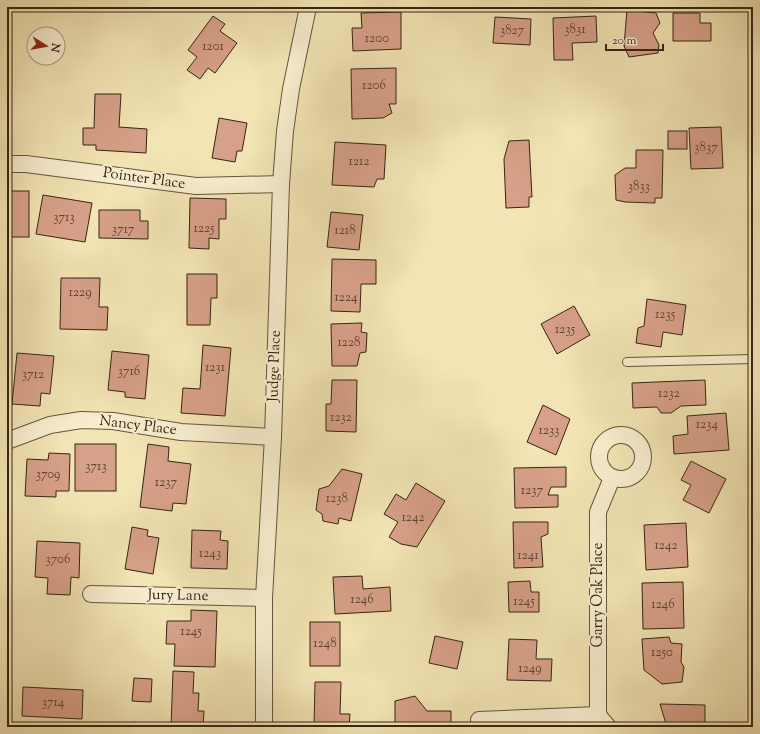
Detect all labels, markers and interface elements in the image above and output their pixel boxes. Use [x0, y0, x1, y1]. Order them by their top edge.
house number: 3831 [564, 21, 586, 39]
house number: 3827 [500, 22, 525, 40]
north arrow [26, 26, 66, 66]
scale bar [606, 26, 663, 52]
house number: 1200 [365, 30, 389, 48]
text: 20 m [612, 32, 637, 50]
house number: 1201 [202, 38, 224, 56]
text: N [46, 41, 64, 54]
house number: 1206 [362, 77, 386, 95]
house number: 3837 [694, 139, 718, 157]
house number: 1212 [348, 153, 370, 171]
street label: Pointer Place [101, 163, 187, 195]
house number: 3833 [628, 178, 650, 196]
house number: 3713 [53, 209, 75, 227]
house number: 1225 [193, 220, 215, 238]
house number: 3717 [112, 221, 135, 239]
house number: 1218 [334, 222, 356, 240]
house number: 1229 [69, 284, 91, 302]
house number: 1224 [334, 289, 358, 307]
house number: 1235 [655, 306, 676, 324]
house number: 1235 [555, 321, 576, 339]
street label: Judge Place [263, 330, 287, 403]
house number: 1228 [337, 334, 361, 352]
house number: 1231 [205, 359, 226, 377]
house number: 3716 [118, 363, 140, 381]
house number: 3712 [22, 366, 44, 384]
house number: 1232 [658, 385, 680, 403]
house number: 1232 [330, 409, 352, 427]
street label: Nancy Place [98, 411, 178, 441]
house number: 1234 [696, 416, 719, 434]
house number: 1233 [538, 422, 560, 440]
house number: 3713 [85, 458, 107, 476]
house number: 3709 [36, 466, 60, 484]
house number: 1237 [155, 474, 178, 492]
house number: 1237 [521, 482, 544, 500]
house number: 1238 [326, 490, 348, 508]
house number: 1242 [401, 509, 425, 527]
house number: 1242 [654, 537, 678, 555]
street label: Garry Oak Place [588, 542, 609, 648]
house number: 1243 [199, 545, 221, 563]
house number: 1241 [517, 547, 539, 565]
house number: 3706 [46, 551, 70, 569]
street label: Jury Lane [146, 585, 209, 607]
house number: 1246 [350, 591, 374, 609]
house number: 1245 [513, 593, 535, 611]
house number: 1246 [651, 596, 675, 614]
house number: 1245 [180, 623, 202, 641]
house number: 1248 [313, 635, 337, 653]
house number: 1250 [651, 644, 673, 662]
house number: 1249 [518, 660, 542, 678]
house number: 3714 [42, 694, 65, 712]

